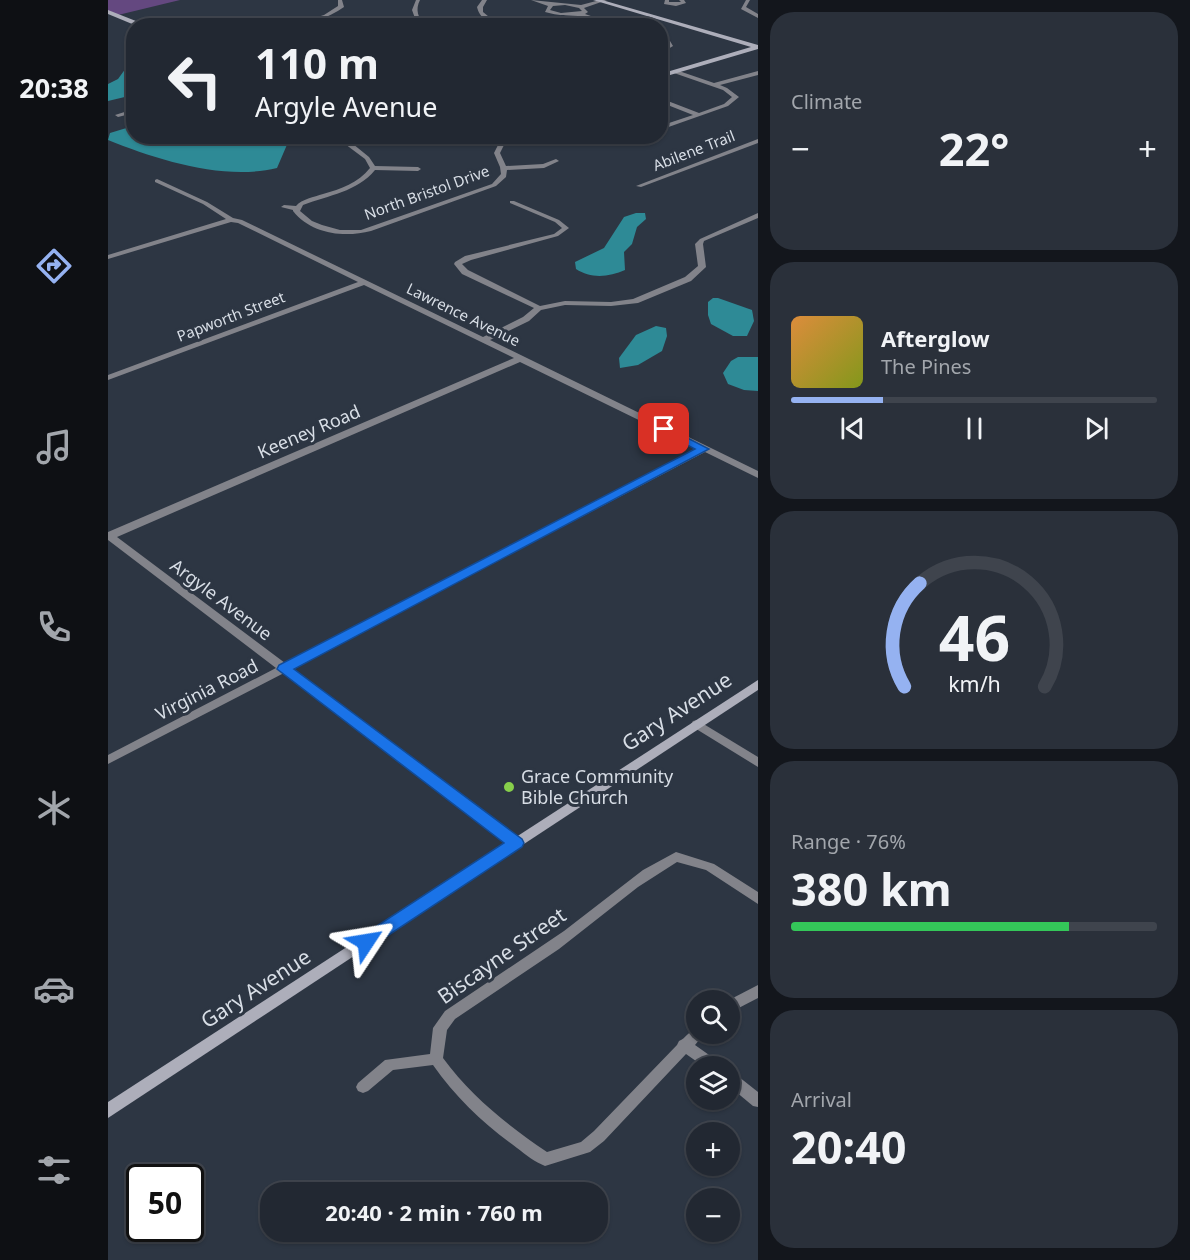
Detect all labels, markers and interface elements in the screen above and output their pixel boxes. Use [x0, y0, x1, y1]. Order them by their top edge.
text: 110 m [255, 34, 379, 91]
icon: left [156, 42, 234, 120]
text: 20:38 [19, 69, 89, 106]
text: Argyle Avenue [255, 88, 438, 125]
text: Climate [791, 88, 862, 115]
text: 22° [939, 118, 1009, 179]
street label: Abilene Trail [650, 125, 738, 175]
text: − [791, 126, 810, 171]
text: + [1138, 126, 1157, 171]
street label: North Bristol Drive [361, 160, 492, 224]
icon: directions [33, 245, 75, 287]
street label: Lawrence Avenue [403, 278, 524, 350]
street label: Papworth Street [174, 286, 288, 346]
text: Afterglow [881, 323, 990, 353]
text: The Pines [881, 353, 971, 380]
street label: Keeney Road [254, 399, 364, 464]
pin [638, 403, 689, 454]
icon: arrive [647, 412, 680, 445]
icon: previous [836, 412, 869, 445]
icon: pause [958, 412, 991, 445]
icon: next [1080, 412, 1113, 445]
icon: music [33, 426, 75, 468]
street label: Argyle Avenue [166, 553, 277, 645]
text: 46 [938, 594, 1010, 679]
icon: phone [33, 606, 75, 648]
street label: Virginia Road [151, 653, 262, 725]
street label: Gary Avenue [616, 665, 737, 757]
text: km/h [948, 669, 1000, 698]
place label: Grace Community Bible Church [521, 764, 674, 809]
marker: Grace Community Bible Church [502, 780, 516, 794]
icon: climate [33, 787, 75, 829]
text: Range · 76% [791, 828, 906, 855]
text: 380 km [791, 858, 952, 919]
street label: Biscayne Street [432, 900, 571, 1010]
position arrow [334, 910, 398, 974]
street label: Gary Avenue [195, 942, 316, 1034]
icon: car [33, 968, 75, 1010]
map controls [686, 990, 740, 1242]
button: search [686, 990, 740, 1044]
button: layers [686, 1056, 740, 1110]
text: Arrival [791, 1086, 852, 1113]
text: 20:40 [791, 1116, 907, 1177]
button: + [686, 1122, 740, 1176]
icon: filters [33, 1149, 75, 1191]
speed limit sign: 50 [126, 1164, 204, 1242]
button: − [686, 1188, 740, 1242]
text: 20:40 · 2 min · 760 m [325, 1197, 543, 1227]

